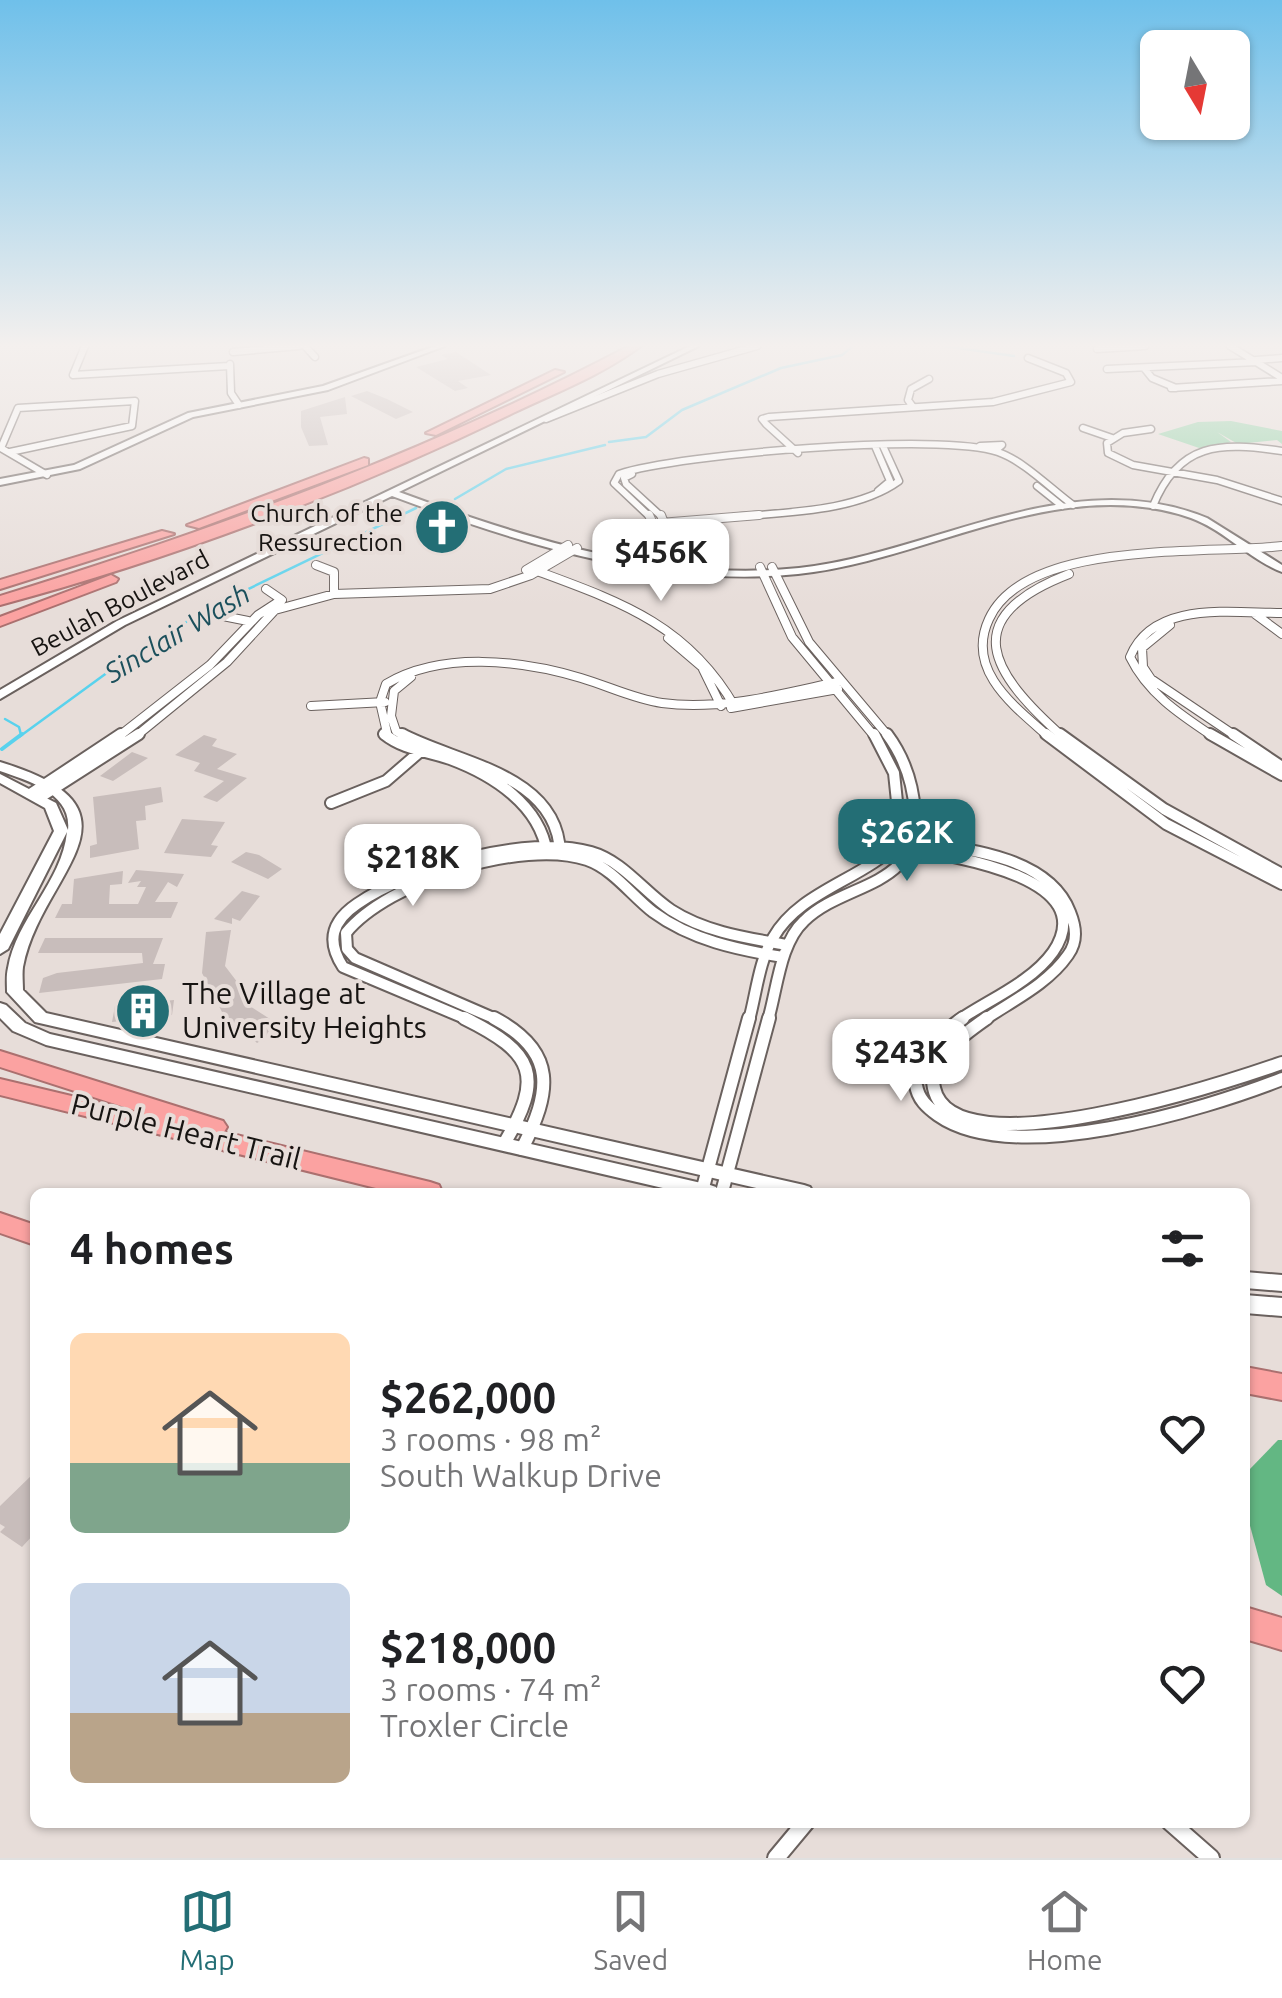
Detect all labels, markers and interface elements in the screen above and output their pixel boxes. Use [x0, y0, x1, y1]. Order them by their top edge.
north arrow [1140, 30, 1250, 140]
map controls [1140, 30, 1250, 140]
church icon: Church of the Ressurection [412, 497, 472, 557]
place label: Church of the Ressurection [250, 499, 403, 556]
pin: $456K [591, 519, 731, 604]
text: $456K [614, 533, 708, 569]
street label: Beulah Boulevard [26, 544, 214, 662]
water label: Sinclair Wash [98, 577, 255, 689]
pin: $262K [837, 799, 977, 884]
text: $262K [860, 813, 954, 849]
pin: $218K [343, 824, 483, 909]
text: $218K [366, 838, 460, 874]
place label: The Village at University Heights [182, 976, 427, 1044]
building icon: The Village at University Heights [113, 981, 173, 1041]
pin: $243K [831, 1019, 971, 1104]
text: $243K [854, 1033, 948, 1069]
street label: Purple Heart Trail [68, 1086, 305, 1176]
icon: filters [1155, 1221, 1210, 1276]
text: 4 homes [70, 1225, 234, 1272]
icon: home [150, 1373, 270, 1493]
text: $262,000 [380, 1374, 556, 1421]
icon: heart [1155, 1406, 1210, 1461]
text: 3 rooms · 98 m² [380, 1421, 601, 1457]
text: South Walkup Drive [380, 1457, 662, 1493]
icon: home [150, 1623, 270, 1743]
text: $218,000 [380, 1624, 556, 1671]
icon: heart [1155, 1656, 1210, 1711]
text: 3 rooms · 74 m² [380, 1671, 601, 1707]
text: Troxler Circle [380, 1707, 569, 1743]
tab: Map [179, 1884, 235, 1975]
tab: Saved [594, 1884, 668, 1975]
tab: Home [1027, 1884, 1103, 1975]

